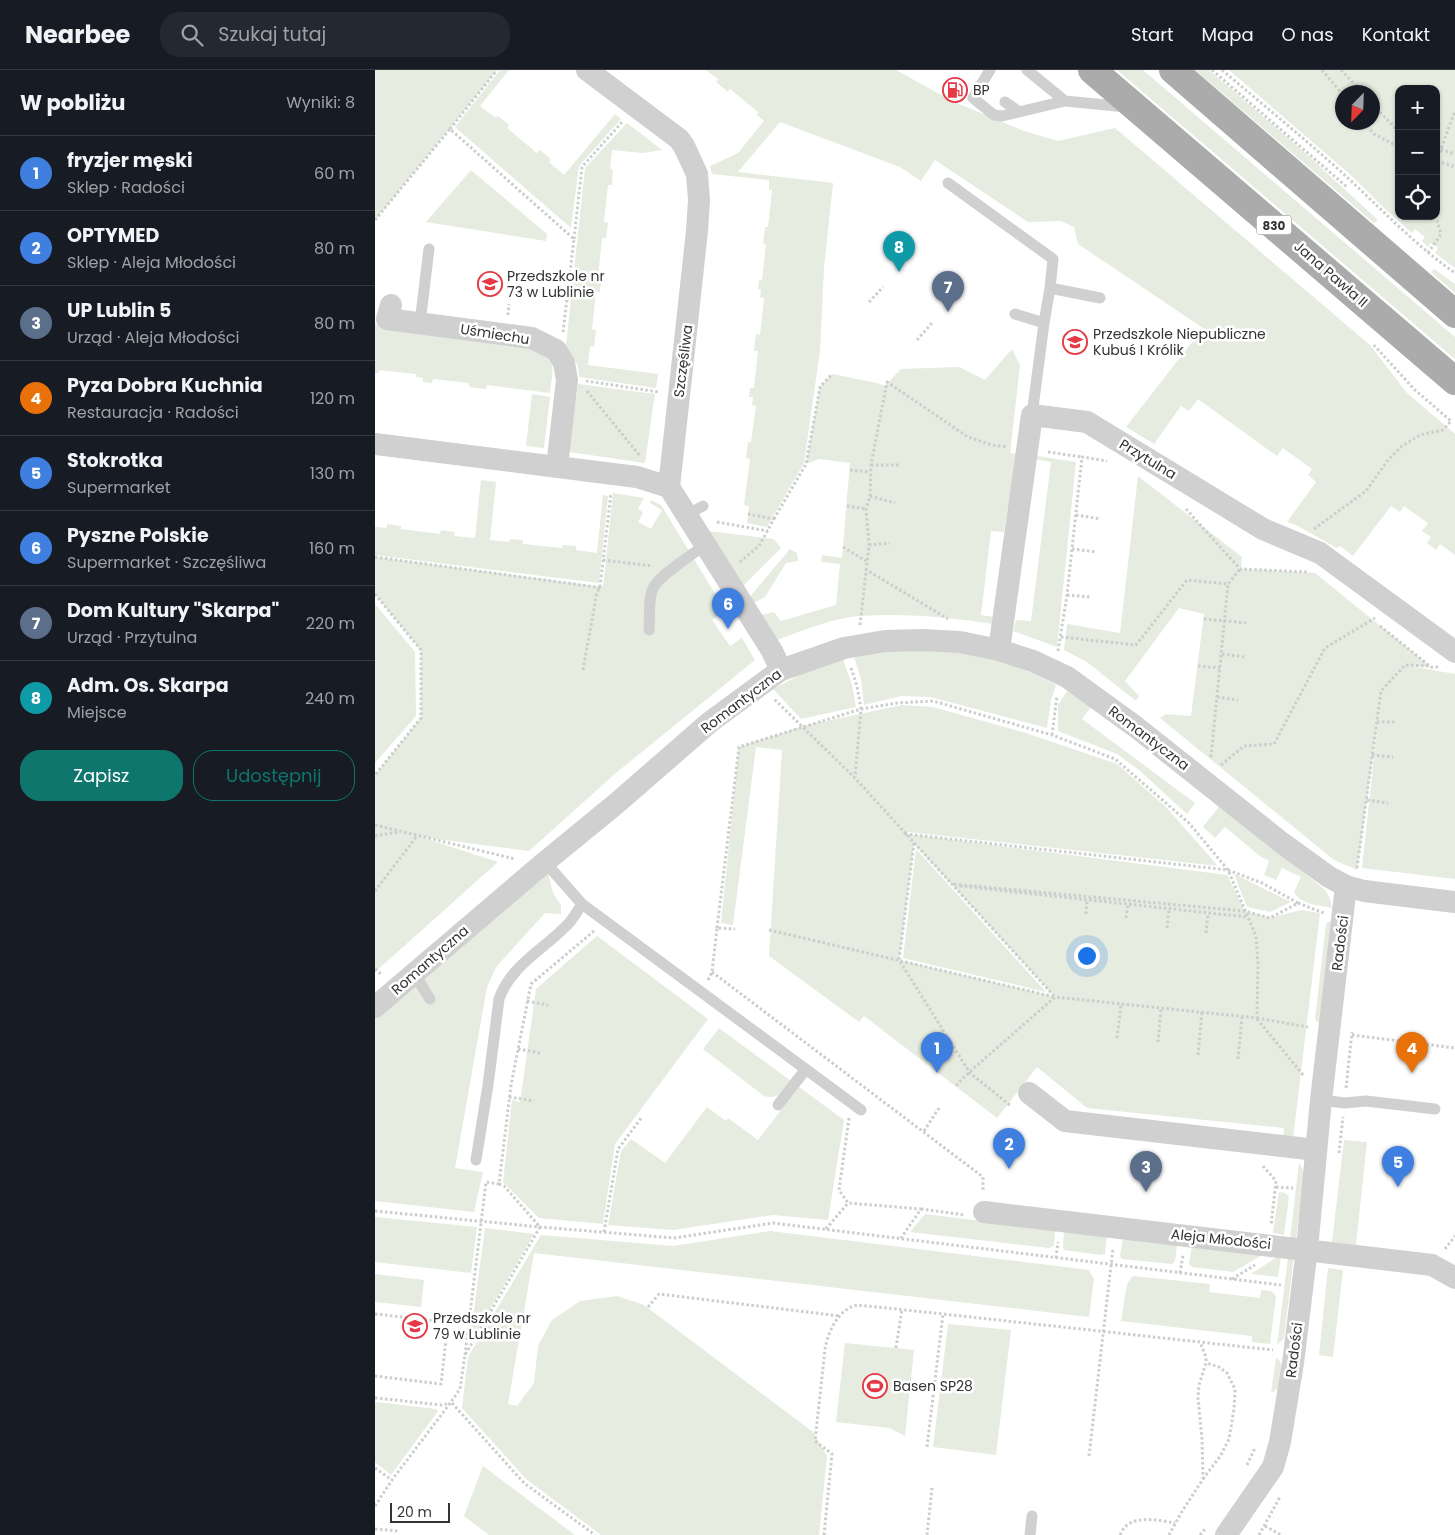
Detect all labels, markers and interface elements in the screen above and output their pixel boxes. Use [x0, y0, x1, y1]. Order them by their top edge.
search box [160, 12, 510, 57]
text: Nearbee [25, 18, 130, 51]
icon: search [178, 21, 206, 49]
text: Szukaj tutaj [218, 21, 326, 48]
text: Start [1131, 22, 1174, 47]
text: Mapa [1202, 22, 1254, 47]
text: O nas [1282, 22, 1334, 47]
text: Kontakt [1362, 22, 1430, 47]
fuel station icon: BP [942, 77, 968, 103]
place label: BP [973, 80, 990, 100]
north arrow [1335, 85, 1380, 130]
map controls [1395, 85, 1440, 220]
button: + [1395, 85, 1440, 130]
text: W pobliżu [20, 88, 125, 117]
text: Wyniki: 8 [286, 91, 355, 114]
button: − [1395, 130, 1440, 175]
text: fryzjer męski [67, 147, 193, 174]
text: 1 [33, 162, 39, 185]
text: 60 m [314, 162, 355, 185]
button: locate [1395, 175, 1440, 220]
text: Sklep · Radości [67, 176, 185, 199]
road number: 830 [1257, 216, 1291, 234]
text: OPTYMED [67, 222, 159, 249]
pin: 8 [883, 231, 915, 272]
street label: Jana Pawła II [1290, 236, 1372, 312]
text: 2 [31, 237, 41, 260]
text: 80 m [314, 237, 355, 260]
text: Sklep · Aleja Młodości [67, 251, 236, 274]
place label: Przedszkole nr 73 w Lublinie [507, 266, 605, 302]
school or university icon: Przedszkole nr 73 w Lublinie [477, 271, 503, 297]
pin: 7 [932, 271, 964, 312]
text: UP Lublin 5 [67, 297, 171, 324]
text: 3 [31, 312, 41, 335]
text: 80 m [314, 312, 355, 335]
street label: Uśmiechu [459, 319, 531, 349]
street label: Szczęśliwa [669, 323, 697, 399]
place label: Przedszkole Niepubliczne Kubuś I Królik [1093, 324, 1266, 360]
text: Urząd · Aleja Młodości [67, 326, 239, 349]
school or university icon: Przedszkole Niepubliczne Kubuś I Królik [1062, 329, 1088, 355]
text: Pyza Dobra Kuchnia [67, 372, 263, 399]
text: 4 [31, 387, 41, 410]
text: 120 m [310, 387, 355, 410]
text: Restauracja · Radości [67, 401, 239, 424]
street label: Przytulna [1116, 434, 1180, 484]
text: Stokrotka [67, 447, 163, 474]
text: 5 [31, 462, 41, 485]
text: 130 m [310, 462, 355, 485]
text: Supermarket [67, 476, 171, 499]
text: Pyszne Polskie [67, 522, 209, 549]
text: 6 [31, 537, 41, 560]
text: 160 m [309, 537, 355, 560]
text: Supermarket · Szczęśliwa [67, 551, 266, 574]
pin: 6 [712, 588, 744, 629]
text: Dom Kultury "Skarpa" [67, 597, 279, 624]
text: 7 [32, 612, 40, 635]
text: 220 m [306, 612, 355, 635]
text: Urząd · Przytulna [67, 626, 197, 649]
street label: Romantyczna [696, 664, 786, 738]
text: Adm. Os. Skarpa [67, 672, 229, 699]
text: 8 [31, 687, 41, 710]
text: 240 m [305, 687, 355, 710]
text: Miejsce [67, 701, 127, 724]
street label: Romantyczna [1104, 701, 1194, 775]
button: Zapisz [20, 750, 183, 801]
button: Udostępnij [193, 750, 355, 801]
street label: Radości [1327, 914, 1353, 972]
street label: Romantyczna [387, 921, 473, 999]
your location [1074, 943, 1100, 969]
pin: 1 [921, 1032, 953, 1073]
pin: 4 [1396, 1032, 1428, 1073]
pin: 2 [993, 1128, 1025, 1169]
pin: 5 [1382, 1146, 1414, 1187]
pin: 3 [1130, 1151, 1162, 1192]
street label: Aleja Młodości [1170, 1224, 1272, 1254]
place label: Przedszkole nr 79 w Lublinie [433, 1308, 531, 1344]
school or university icon: Przedszkole nr 79 w Lublinie [402, 1313, 428, 1339]
street label: Radości [1281, 1321, 1307, 1379]
sports icon: Basen SP28 [862, 1373, 888, 1399]
place label: Basen SP28 [893, 1376, 973, 1396]
scale bar [390, 1500, 450, 1523]
text: 20 m [397, 1502, 432, 1522]

